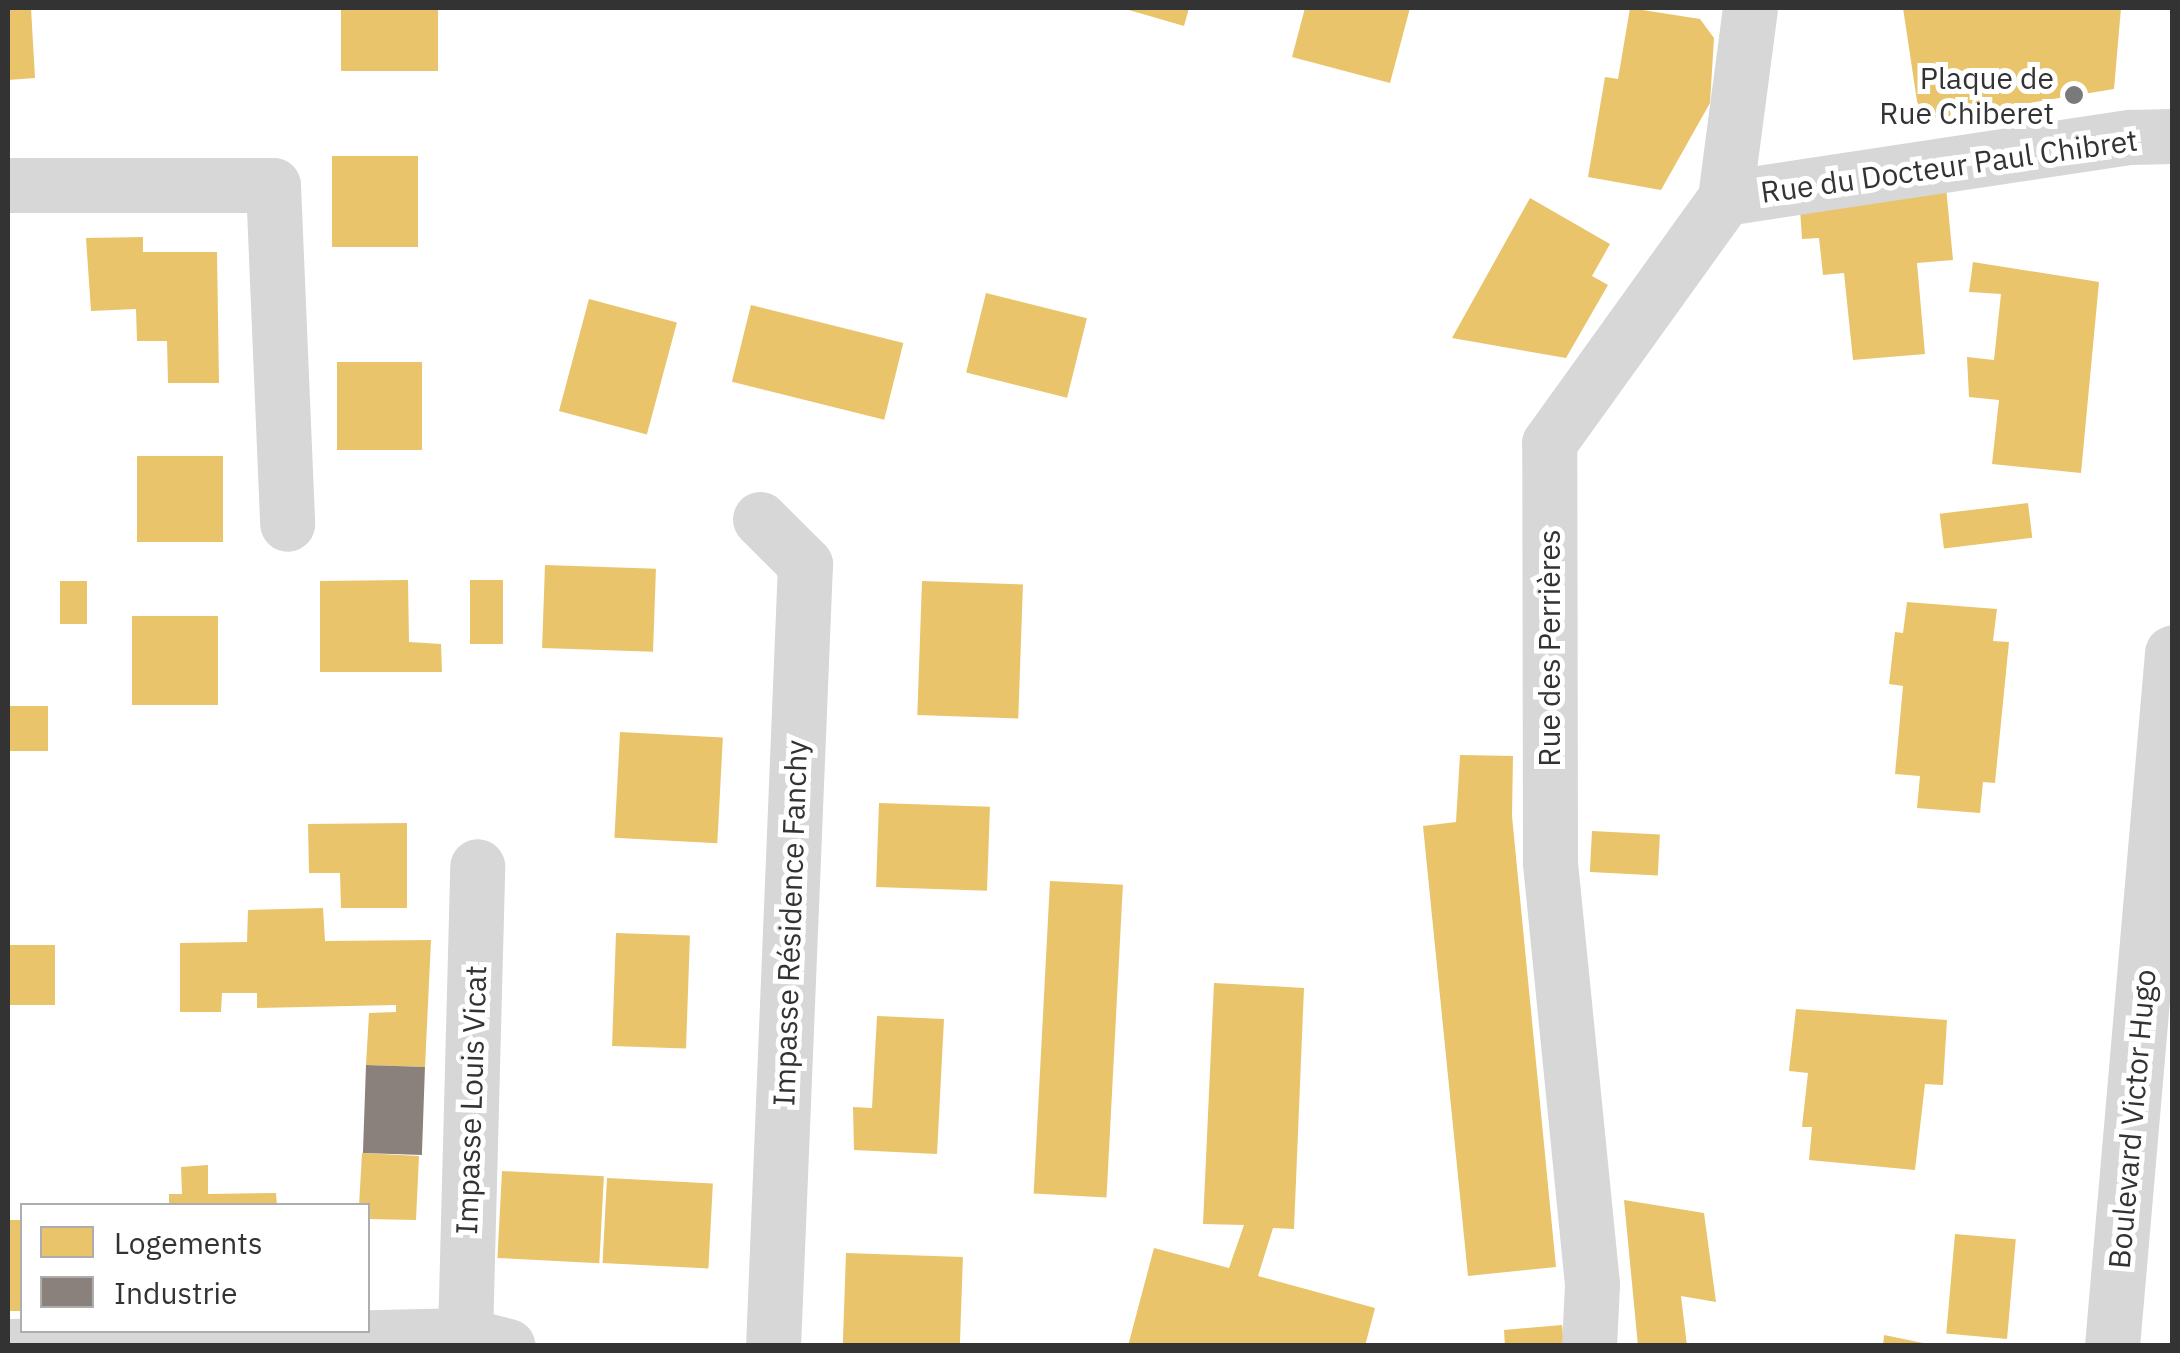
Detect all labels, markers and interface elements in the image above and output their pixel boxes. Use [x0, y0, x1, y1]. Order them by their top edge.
place label: Plaque de Rue Chiberet [1879, 60, 2054, 130]
marker: Plaque de Rue Chiberet [2063, 84, 2085, 106]
street label: Rue du Docteur Paul Chibret [1758, 122, 2140, 210]
street label: Rue des Perrières [1531, 529, 1567, 767]
street label: Impasse Résidence Fanchy [766, 739, 814, 1107]
street label: Impasse Louis Vicat [448, 965, 494, 1235]
street label: Boulevard Victor Hugo [2101, 968, 2163, 1270]
legend [20, 1203, 370, 1333]
text: Logements [114, 1223, 263, 1262]
text: Industrie [114, 1273, 237, 1312]

